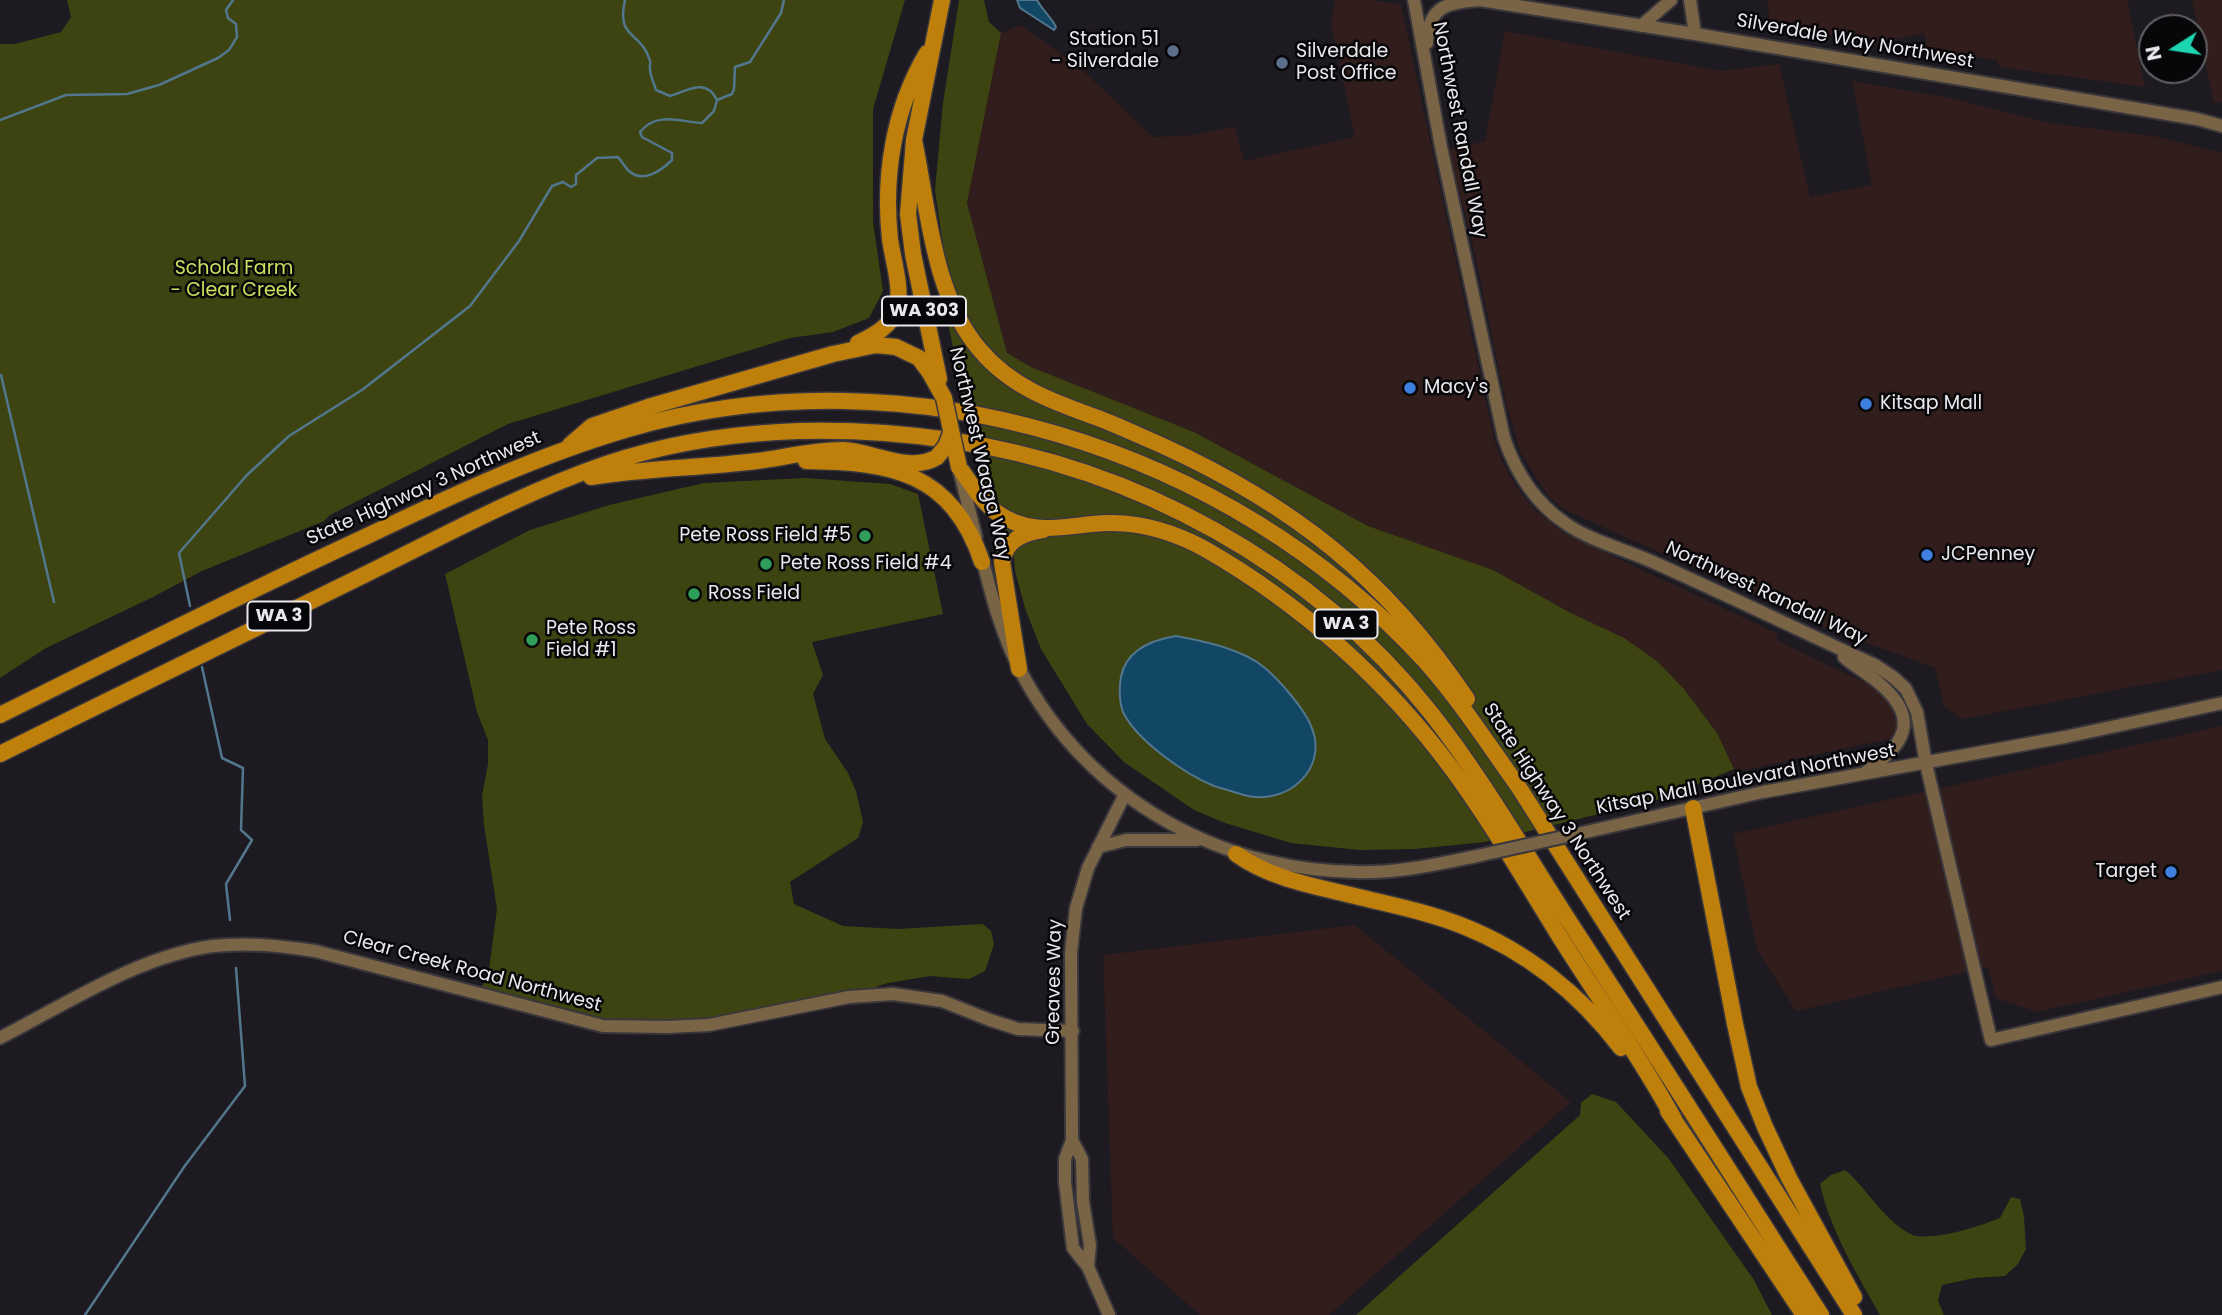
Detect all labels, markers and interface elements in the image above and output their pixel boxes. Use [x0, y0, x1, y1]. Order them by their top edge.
street label: Silverdale Way Northwest [1735, 10, 1975, 74]
north arrow [2138, 14, 2208, 84]
street label: Northwest Randall Way [1427, 20, 1491, 240]
place label: Station 51 - Silverdale [1051, 29, 1159, 73]
place label: Silverdale Post Office [1296, 41, 1396, 85]
marker: Station 51 - Silverdale [1165, 43, 1181, 59]
text: N [2139, 43, 2169, 63]
marker: Silverdale Post Office [1274, 55, 1290, 71]
park label: Schold Farm - Clear Creek [171, 258, 297, 302]
road number: WA 303 [882, 296, 966, 326]
street label: Northwest Waaga Way [943, 345, 1015, 563]
place label: Macy's [1424, 377, 1488, 399]
marker: Macy's [1402, 380, 1418, 396]
place label: Kitsap Mall [1880, 393, 1982, 415]
marker: Kitsap Mall [1858, 396, 1874, 412]
street label: State Highway 3 Northwest [303, 427, 545, 551]
place label: Pete Ross Field #5 [679, 525, 851, 547]
marker: Pete Ross Field #5 [857, 528, 873, 544]
street label: Northwest Randall Way [1662, 537, 1870, 651]
place label: JCPenney [1941, 544, 2035, 566]
marker: JCPenney [1919, 547, 1935, 563]
place label: Pete Ross Field #4 [780, 553, 952, 575]
marker: Pete Ross Field #4 [758, 556, 774, 572]
place label: Ross Field [708, 583, 800, 605]
marker: Ross Field [686, 586, 702, 602]
road number: WA 3 [247, 602, 310, 630]
road number: WA 3 [1314, 610, 1378, 638]
place label: Pete Ross Field #1 [546, 618, 636, 662]
marker: Pete Ross Field #1 [524, 632, 540, 648]
street label: State Highway 3 Northwest [1477, 699, 1635, 925]
street label: Kitsap Mall Boulevard Northwest [1595, 740, 1897, 820]
place label: Target [2095, 861, 2157, 883]
marker: Target [2163, 864, 2179, 880]
street label: Greaves Way [1043, 919, 1067, 1045]
street label: Clear Creek Road Northwest [340, 926, 604, 1018]

